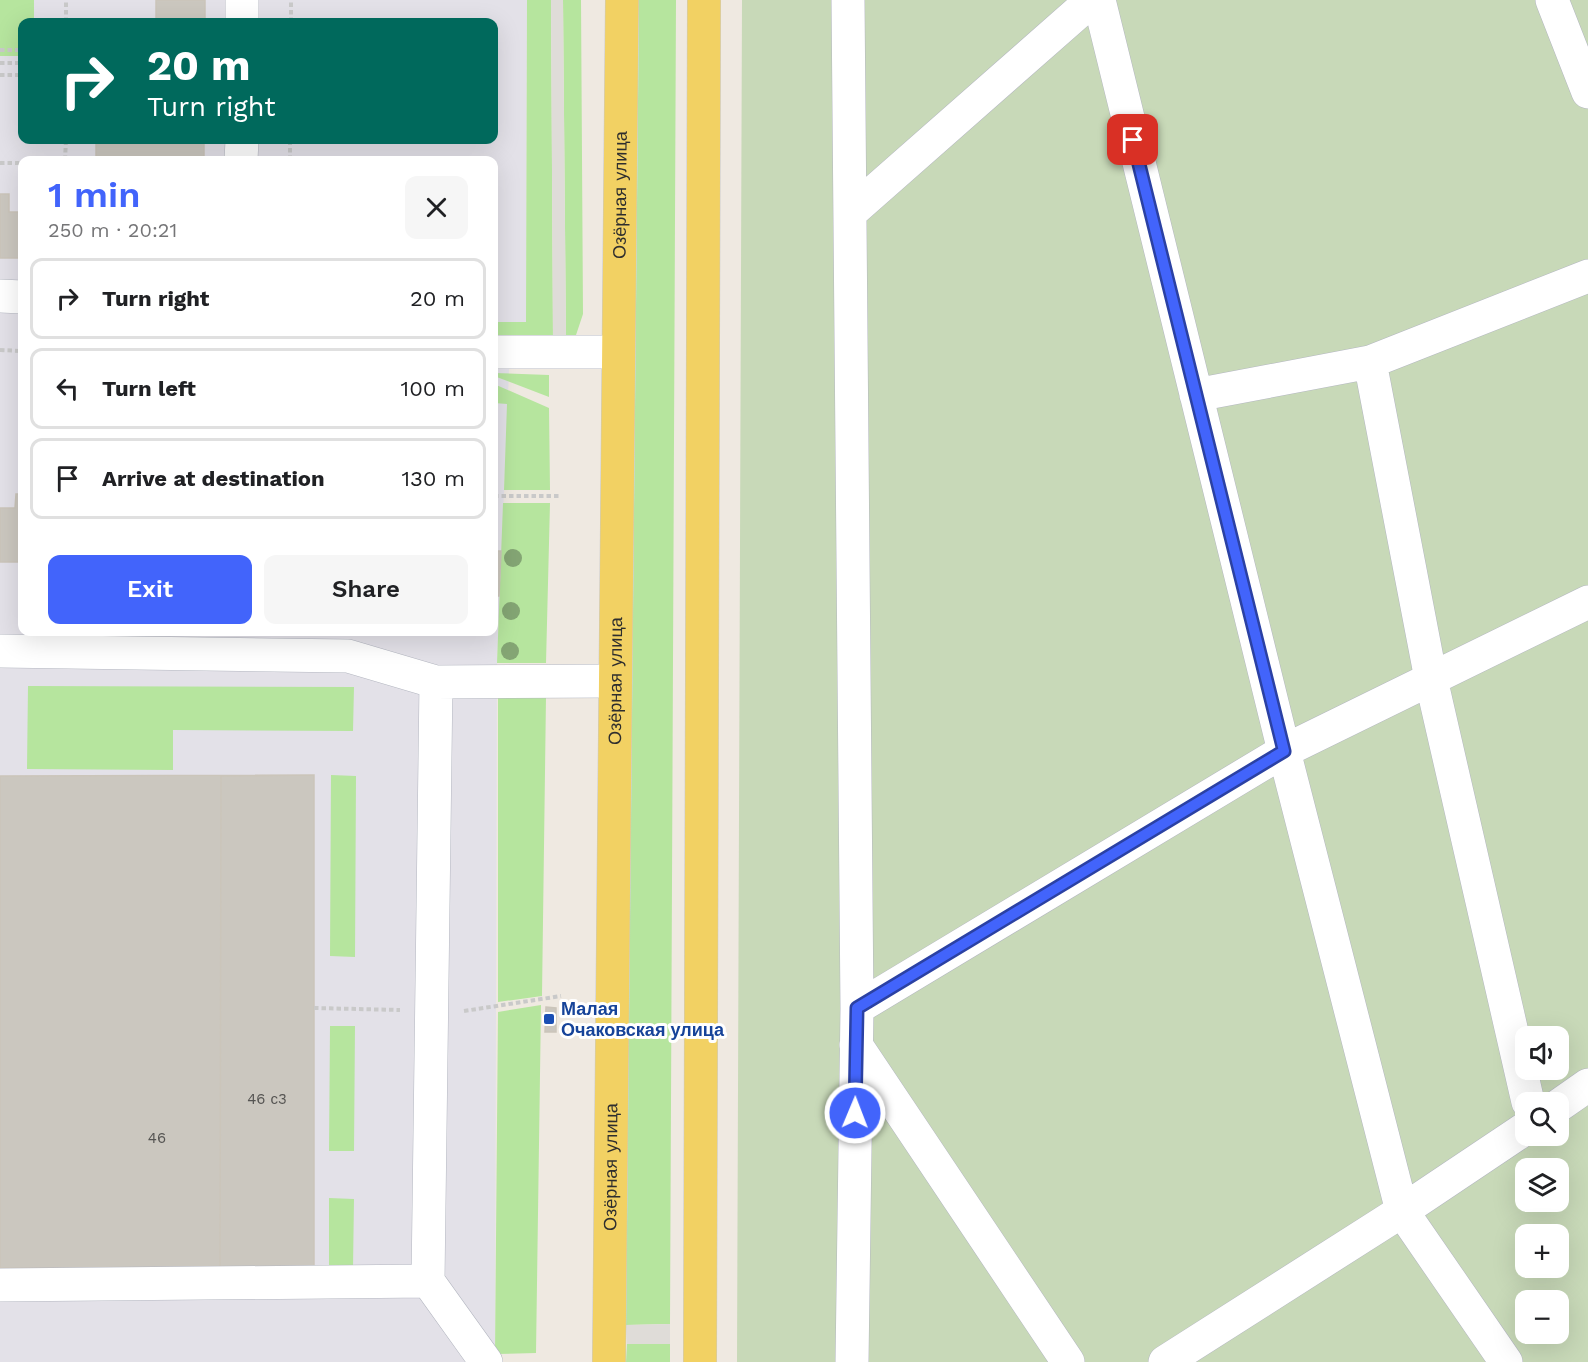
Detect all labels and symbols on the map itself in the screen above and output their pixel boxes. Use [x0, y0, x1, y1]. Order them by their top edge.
pin [1107, 114, 1158, 165]
street label: Озёрная улица [609, 130, 631, 259]
street label: Озёрная улица [604, 616, 626, 745]
place label: Малая Очаковская улица [561, 998, 725, 1040]
marker: Малая Очаковская улица [542, 1012, 556, 1026]
position arrow [823, 1081, 887, 1145]
house number: 46 с3 [247, 1090, 287, 1108]
street label: Озёрная улица [599, 1102, 621, 1231]
house number: 46 [148, 1129, 166, 1147]

